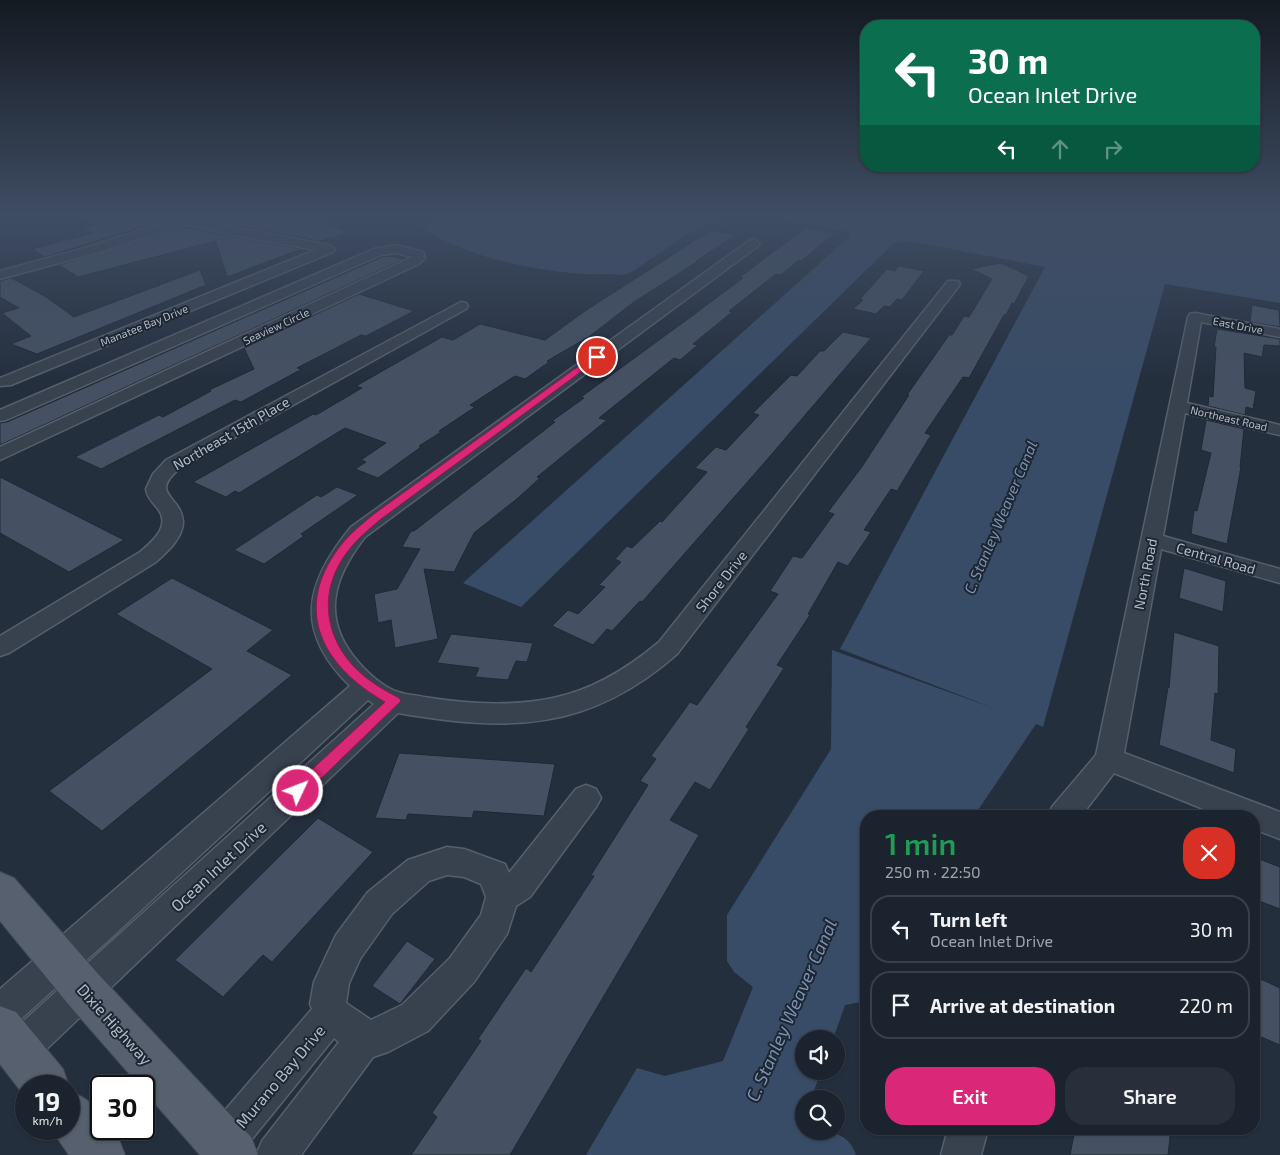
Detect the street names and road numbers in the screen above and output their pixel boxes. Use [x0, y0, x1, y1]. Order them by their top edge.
street label: Manatee Bay Drive [98, 301, 190, 349]
street label: Seaview Circle [241, 305, 311, 347]
street label: East Drive [1212, 314, 1264, 336]
street label: Northeast 15th Place [170, 393, 292, 473]
street label: Northeast Road [1189, 403, 1269, 433]
street label: North Road [1130, 537, 1160, 611]
street label: Central Road [1175, 539, 1257, 577]
street label: Shore Drive [692, 547, 750, 615]
street label: Ocean Inlet Drive [167, 817, 269, 915]
street label: Dixie Highway [74, 980, 157, 1069]
street label: Murano Bay Drive [231, 1021, 329, 1131]

